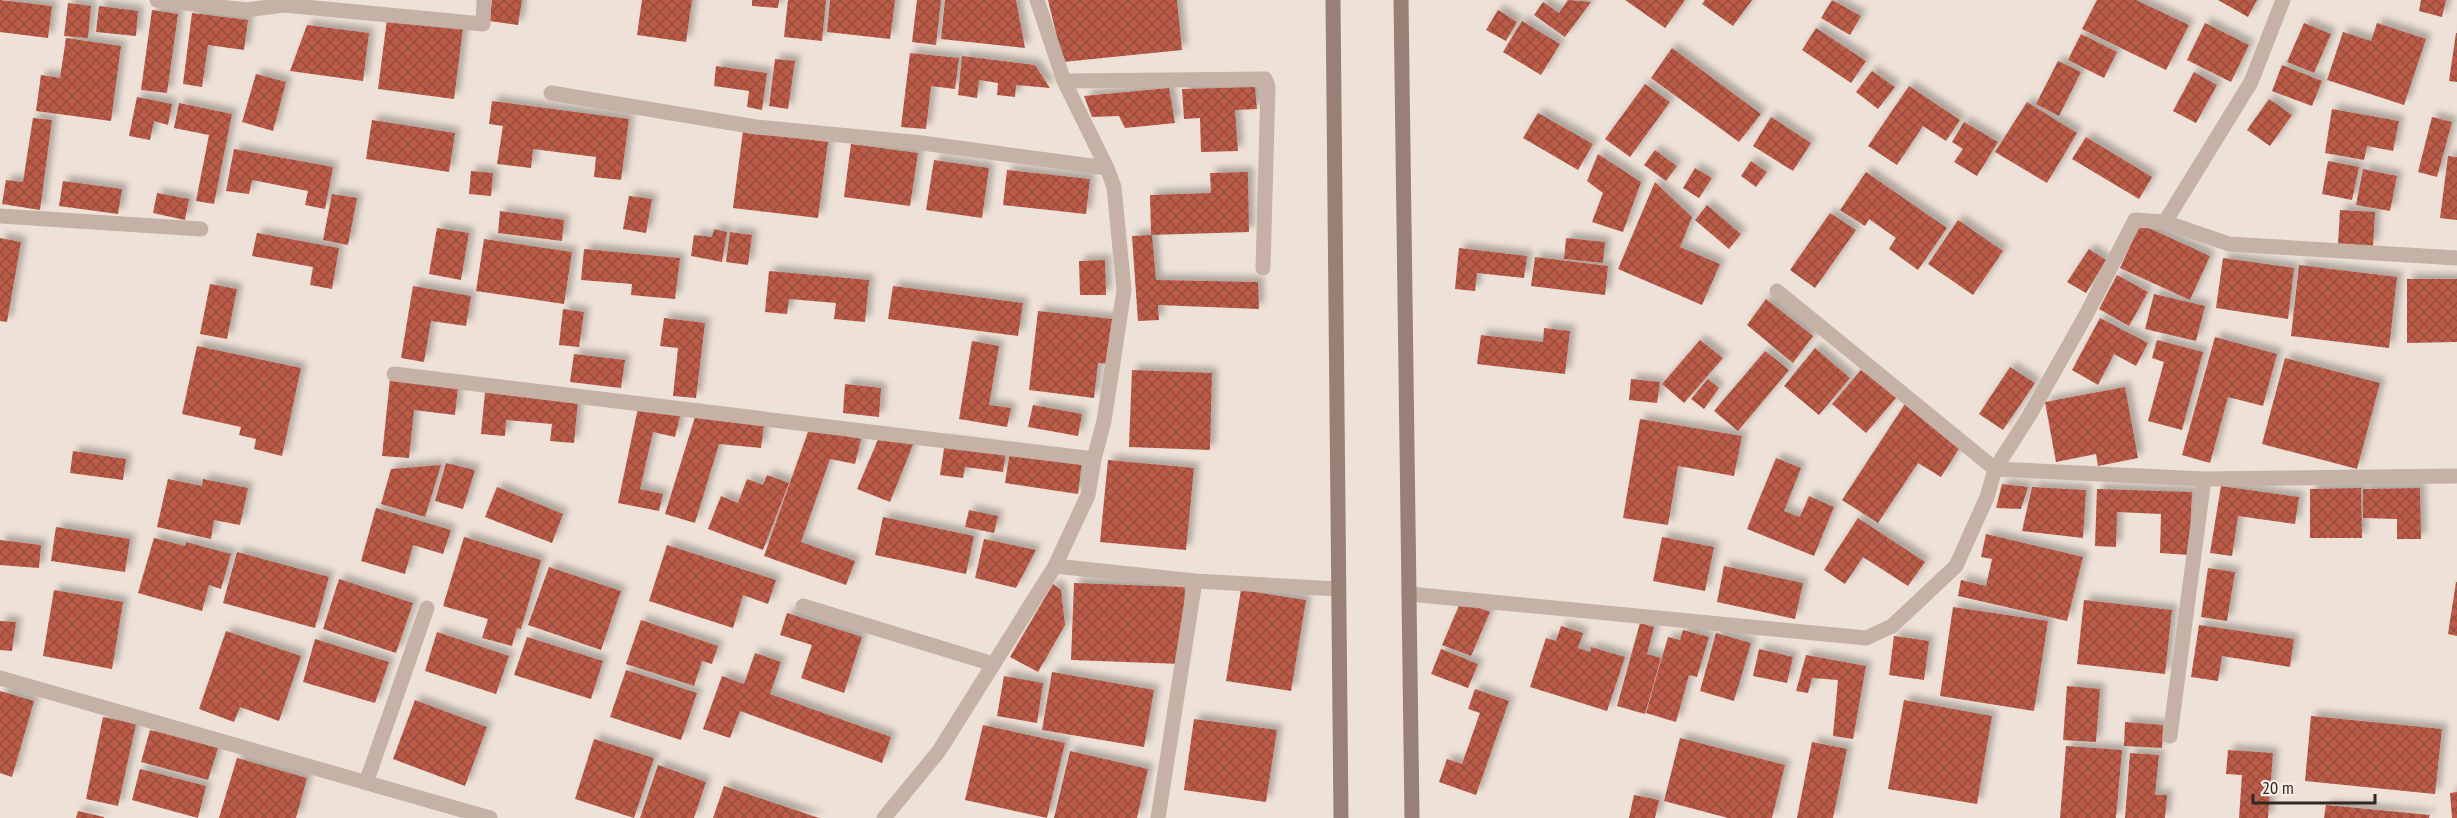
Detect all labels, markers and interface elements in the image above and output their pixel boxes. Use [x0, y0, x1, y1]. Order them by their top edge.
scale bar [2253, 767, 2374, 805]
text: 20 m [2262, 776, 2294, 799]

